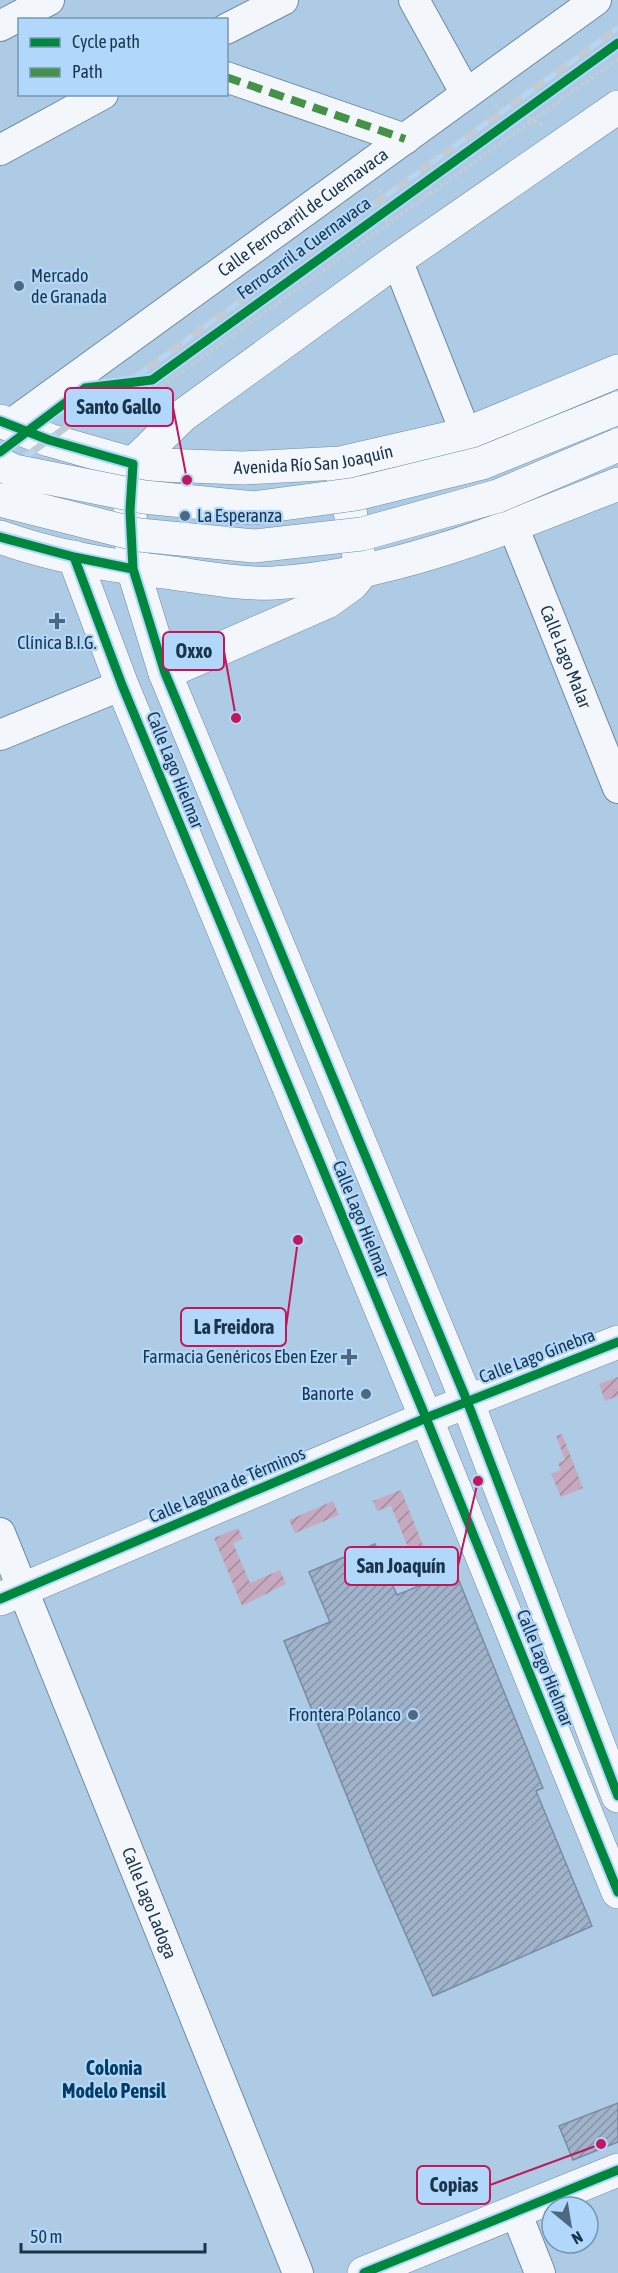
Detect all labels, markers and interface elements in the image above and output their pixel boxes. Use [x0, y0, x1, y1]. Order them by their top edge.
legend [18, 18, 228, 96]
text: Cycle path [72, 31, 140, 52]
text: Path [72, 61, 103, 82]
street label: Calle Ferrocarril de Cuernavaca [214, 143, 392, 281]
street label: Ferrocarril a Cuernavaca [233, 192, 375, 303]
place label: Mercado de Granada [31, 265, 107, 307]
marker: Mercado de Granada [12, 279, 26, 293]
callout: Santo Gallo [65, 388, 173, 426]
text: Santo Gallo [77, 395, 161, 418]
street label: Avenida Río San Joaquín [233, 440, 395, 478]
place label: La Esperanza [197, 505, 282, 526]
marker: La Esperanza [178, 509, 192, 523]
street label: Calle Lago Malar [536, 602, 596, 712]
marker: Clínica B.I.G. [48, 612, 66, 630]
place label: Clínica B.I.G. [17, 632, 97, 653]
callout: Oxxo [163, 632, 224, 670]
text: Oxxo [175, 639, 213, 662]
street label: Calle Lago Hielmar [142, 708, 209, 832]
street label: Calle Lago Hielmar [328, 1157, 395, 1281]
callout: La Freidora [181, 1308, 286, 1346]
text: La Freidora [194, 1315, 274, 1338]
street label: Calle Lago Ginebra [476, 1324, 598, 1387]
place label: Farmacia Genéricos Eben Ezer [142, 1346, 338, 1367]
marker: Farmacia Genéricos Eben Ezer [342, 1350, 356, 1364]
place label: Banorte [302, 1383, 354, 1404]
marker: Banorte [359, 1387, 373, 1401]
street label: Calle Laguna de Términos [145, 1442, 308, 1527]
callout: San Joaquín [345, 1547, 458, 1585]
text: San Joaquín [357, 1554, 445, 1577]
street label: Calle Lago Hielmar [512, 1606, 579, 1730]
place label: Frontera Polanco [289, 1704, 401, 1725]
marker: Frontera Polanco [406, 1708, 420, 1722]
street label: Calle Lago Ladoga [118, 1844, 181, 1962]
district label: Colonia Modelo Pensil [62, 2056, 167, 2102]
callout: Copias [417, 2166, 490, 2204]
text: Copias [430, 2173, 478, 2196]
north arrow [540, 2195, 600, 2255]
scale bar [21, 2216, 206, 2254]
text: 50 m [30, 2226, 62, 2247]
text: N [569, 2228, 586, 2248]

